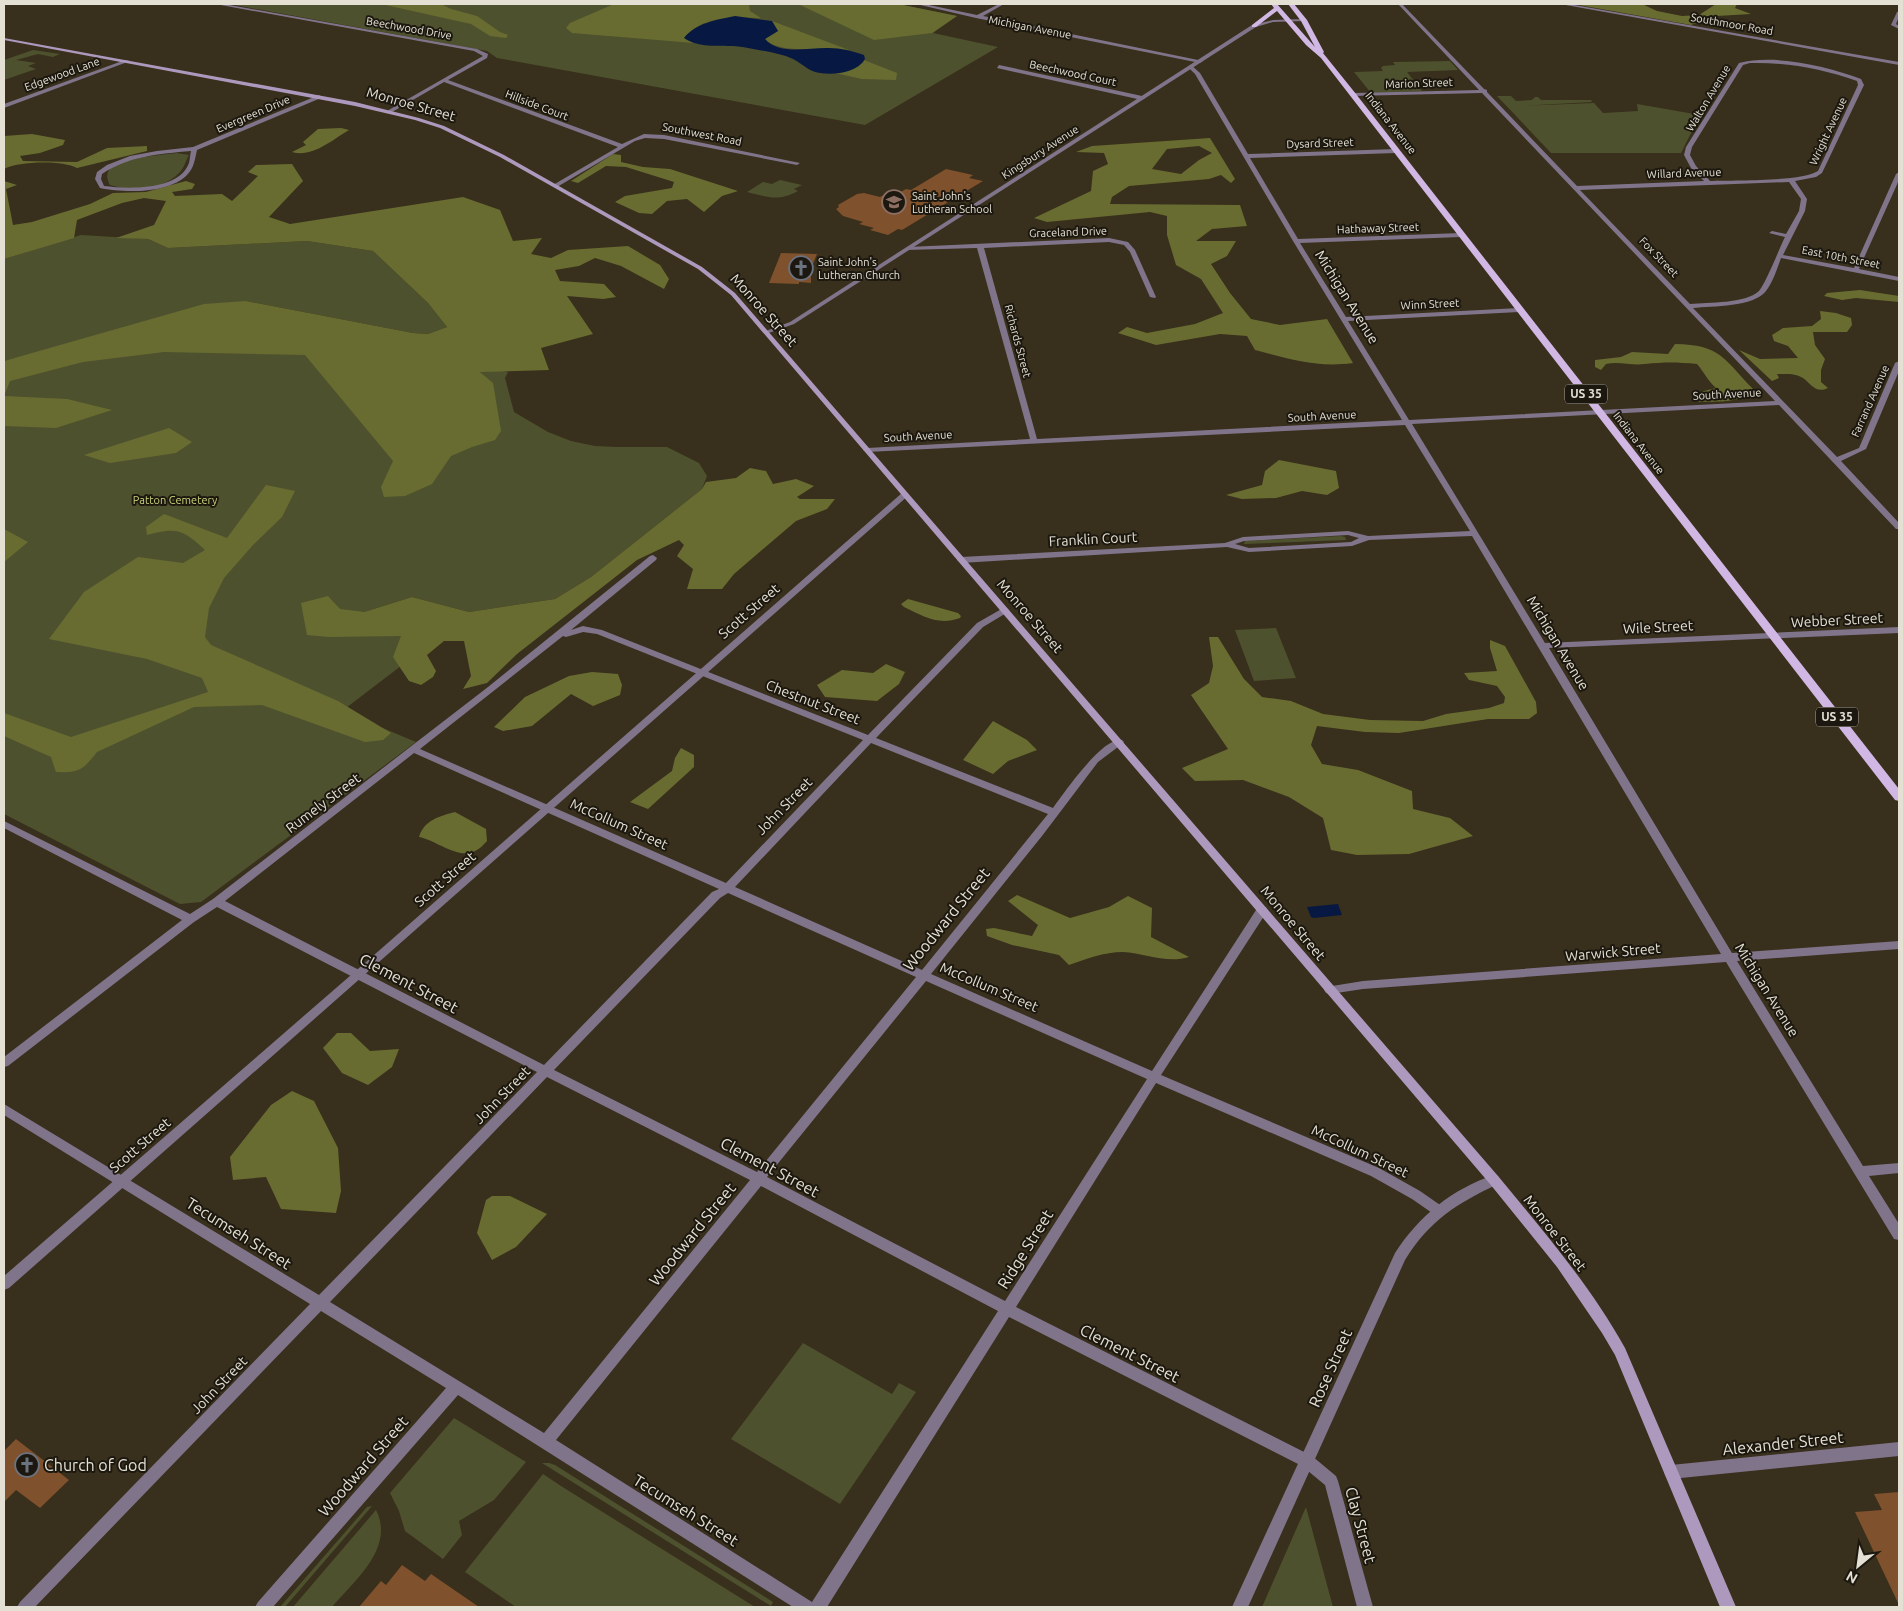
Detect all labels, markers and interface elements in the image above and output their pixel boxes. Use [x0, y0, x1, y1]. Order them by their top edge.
street label: Southmoor Road [1690, 11, 1774, 37]
street label: Michigan Avenue [988, 13, 1072, 41]
street label: Beechwood Drive [365, 15, 453, 41]
street label: Edgewood Lane [23, 55, 101, 93]
street label: Beechwood Court [1028, 58, 1118, 88]
street label: Walton Avenue [1684, 63, 1732, 133]
street label: Marion Street [1385, 76, 1454, 90]
street label: Monroe Street [365, 84, 458, 124]
street label: Hillside Court [504, 87, 571, 123]
street label: Indiana Avenue [1363, 90, 1419, 156]
street label: Evergreen Drive [214, 93, 292, 135]
street label: Wright Avenue [1807, 95, 1849, 167]
street label: Southwest Road [661, 120, 743, 148]
street label: Kingsbury Avenue [999, 123, 1081, 181]
street label: Dysard Street [1286, 136, 1355, 150]
street label: Willard Avenue [1646, 166, 1722, 180]
school or university icon: Saint John's Lutheran School [881, 189, 907, 215]
place label: Saint John's Lutheran School [912, 190, 992, 215]
street label: Hathaway Street [1337, 221, 1420, 235]
street label: Graceland Drive [1029, 225, 1107, 239]
street label: Fox Street [1637, 235, 1681, 280]
street label: East 10th Street [1801, 244, 1882, 271]
street label: Michigan Avenue [1312, 247, 1382, 347]
church icon: Saint John's Lutheran Church [788, 255, 814, 281]
place label: Saint John's Lutheran Church [818, 256, 900, 281]
street label: Monroe Street [727, 271, 801, 350]
street label: Winn Street [1400, 296, 1460, 312]
street label: Richards Street [1002, 303, 1034, 380]
street label: Farrand Avenue [1849, 363, 1891, 439]
road number: US 35 [1565, 384, 1607, 404]
street label: South Avenue [1692, 386, 1762, 402]
street label: South Avenue [1287, 408, 1357, 424]
street label: Indiana Avenue [1611, 410, 1667, 476]
street label: South Avenue [883, 428, 953, 444]
park label: Patton Cemetery [133, 494, 218, 506]
street label: Franklin Court [1048, 529, 1138, 549]
street label: Monroe Street [994, 576, 1066, 656]
street label: Scott Street [715, 580, 783, 642]
street label: Michigan Avenue [1524, 593, 1592, 693]
street label: Webber Street [1791, 610, 1884, 630]
street label: Wile Street [1622, 617, 1694, 637]
street label: Chestnut Street [764, 677, 863, 728]
road number: US 35 [1816, 708, 1858, 726]
street label: Rumely Street [283, 769, 364, 836]
street label: John Street [753, 774, 816, 838]
street label: McCollum Street [568, 795, 671, 853]
street label: Scott Street [411, 848, 479, 910]
street label: Woodward Street [899, 863, 993, 974]
street label: Monroe Street [1257, 883, 1329, 964]
street label: Warwick Street [1565, 940, 1662, 964]
street label: Michigan Avenue [1732, 940, 1802, 1040]
street label: Clement Street [357, 949, 462, 1017]
street label: McCollum Street [937, 959, 1041, 1015]
street label: John Street [471, 1063, 534, 1127]
street label: Scott Street [106, 1114, 174, 1176]
street label: McCollum Street [1309, 1122, 1411, 1181]
street label: Clement Street [718, 1133, 823, 1201]
street label: Woodward Street [645, 1178, 739, 1289]
street label: Monroe Street [1520, 1192, 1590, 1275]
street label: Tecumseh Street [183, 1193, 296, 1273]
street label: Ridge Street [994, 1206, 1057, 1292]
street label: Clement Street [1077, 1320, 1183, 1386]
street label: Rose Street [1305, 1326, 1355, 1410]
street label: John Street [188, 1353, 251, 1417]
street label: Woodward Street [315, 1412, 412, 1520]
street label: Alexander Street [1722, 1428, 1845, 1458]
church icon: Church of God [14, 1452, 40, 1478]
place label: Church of God [44, 1456, 147, 1474]
street label: Tecumseh Street [630, 1470, 743, 1550]
street label: Clay Street [1342, 1485, 1380, 1566]
north arrow [1833, 1541, 1883, 1591]
text: N [1843, 1568, 1860, 1587]

